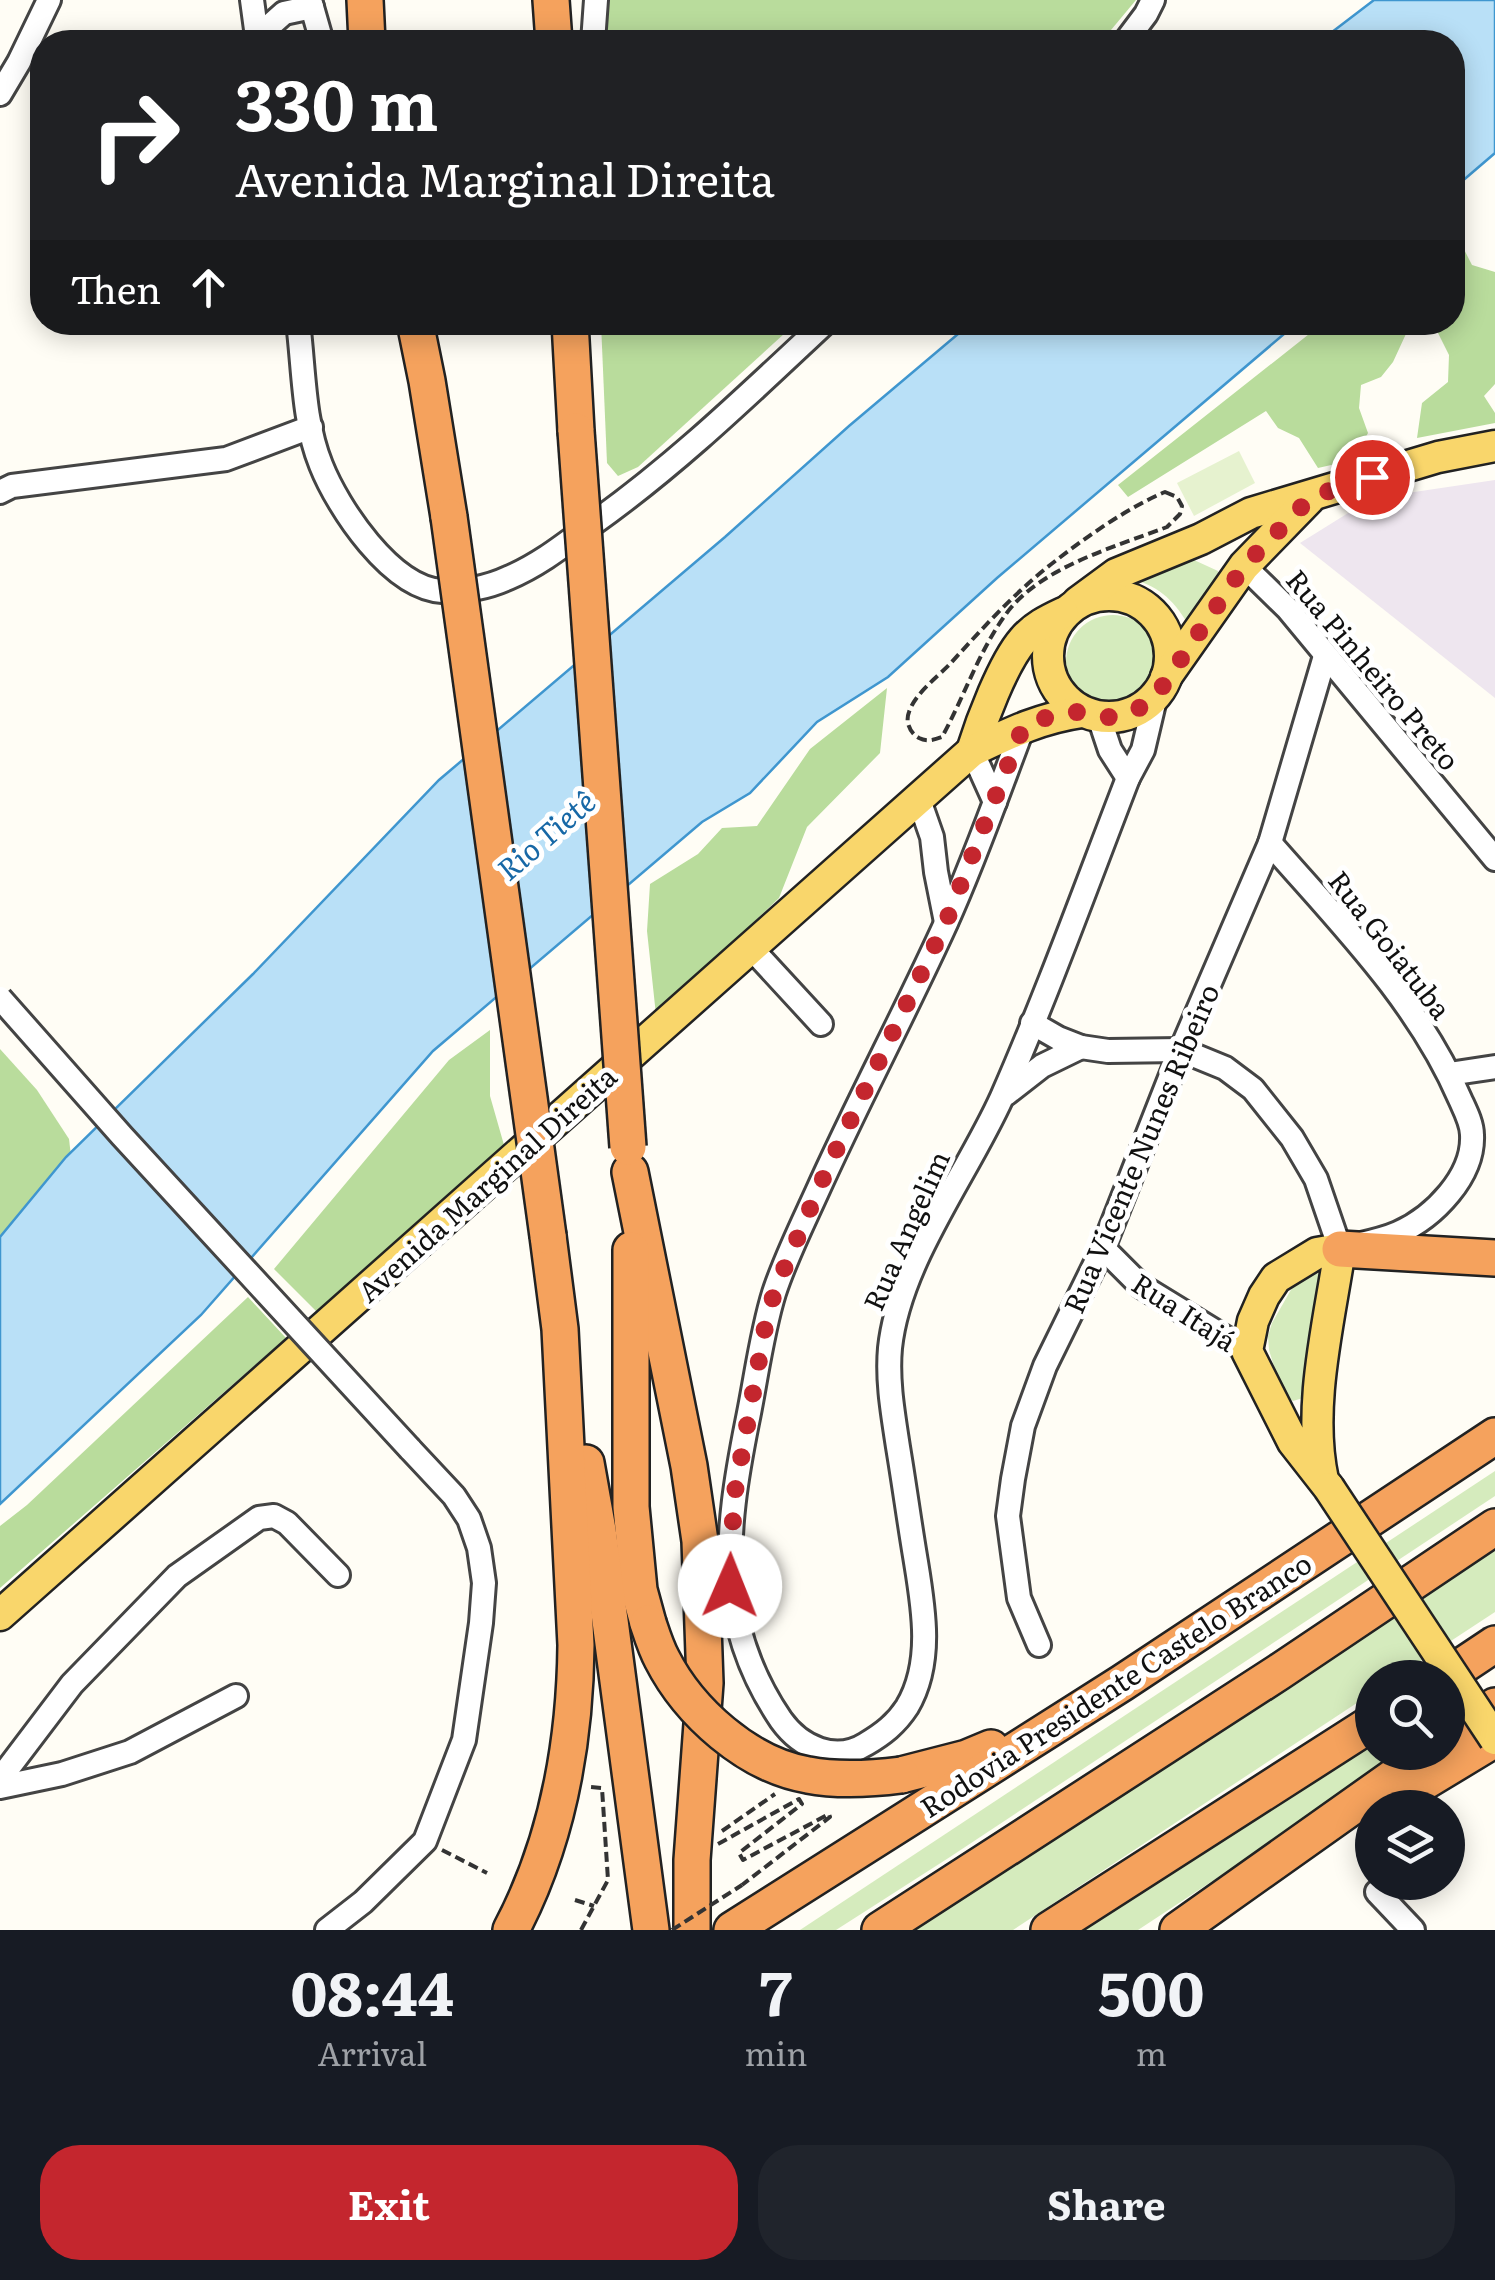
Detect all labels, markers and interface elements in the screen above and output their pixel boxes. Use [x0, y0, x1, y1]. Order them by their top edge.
text: 330 m [235, 49, 439, 153]
icon: right [70, 70, 200, 200]
text: Avenida Marginal Direita [235, 144, 775, 211]
text: Then [70, 259, 161, 316]
icon: ahead [181, 260, 236, 315]
pin [1330, 435, 1415, 520]
icon: arrive [1345, 450, 1400, 505]
street label: Rua Pinheiro Preto [1277, 559, 1471, 779]
water label: Rio Tietê [486, 779, 604, 889]
street label: Rua Goiatuba [1319, 861, 1463, 1027]
street label: Rua Vicente Nunes Ribeiro [1051, 977, 1229, 1319]
street label: Avenida Marginal Direita [347, 1055, 625, 1311]
street label: Rua Angelim [851, 1143, 959, 1317]
street label: Rua Itajá [1124, 1261, 1246, 1361]
position arrow [678, 1534, 782, 1638]
street label: Rodovia Presidente Castelo Branco [911, 1541, 1319, 1827]
map controls [1355, 1660, 1465, 1900]
button: search [1355, 1660, 1465, 1770]
button: layers [1355, 1790, 1465, 1900]
text: 08:44 [291, 1945, 454, 2034]
text: 7 [760, 1945, 792, 2034]
text: 500 [1098, 1945, 1204, 2034]
text: Arrival [318, 2028, 427, 2076]
text: min [744, 2028, 807, 2076]
text: m [1136, 2028, 1167, 2076]
button: Exit [40, 2145, 738, 2260]
button: Share [758, 2145, 1455, 2260]

